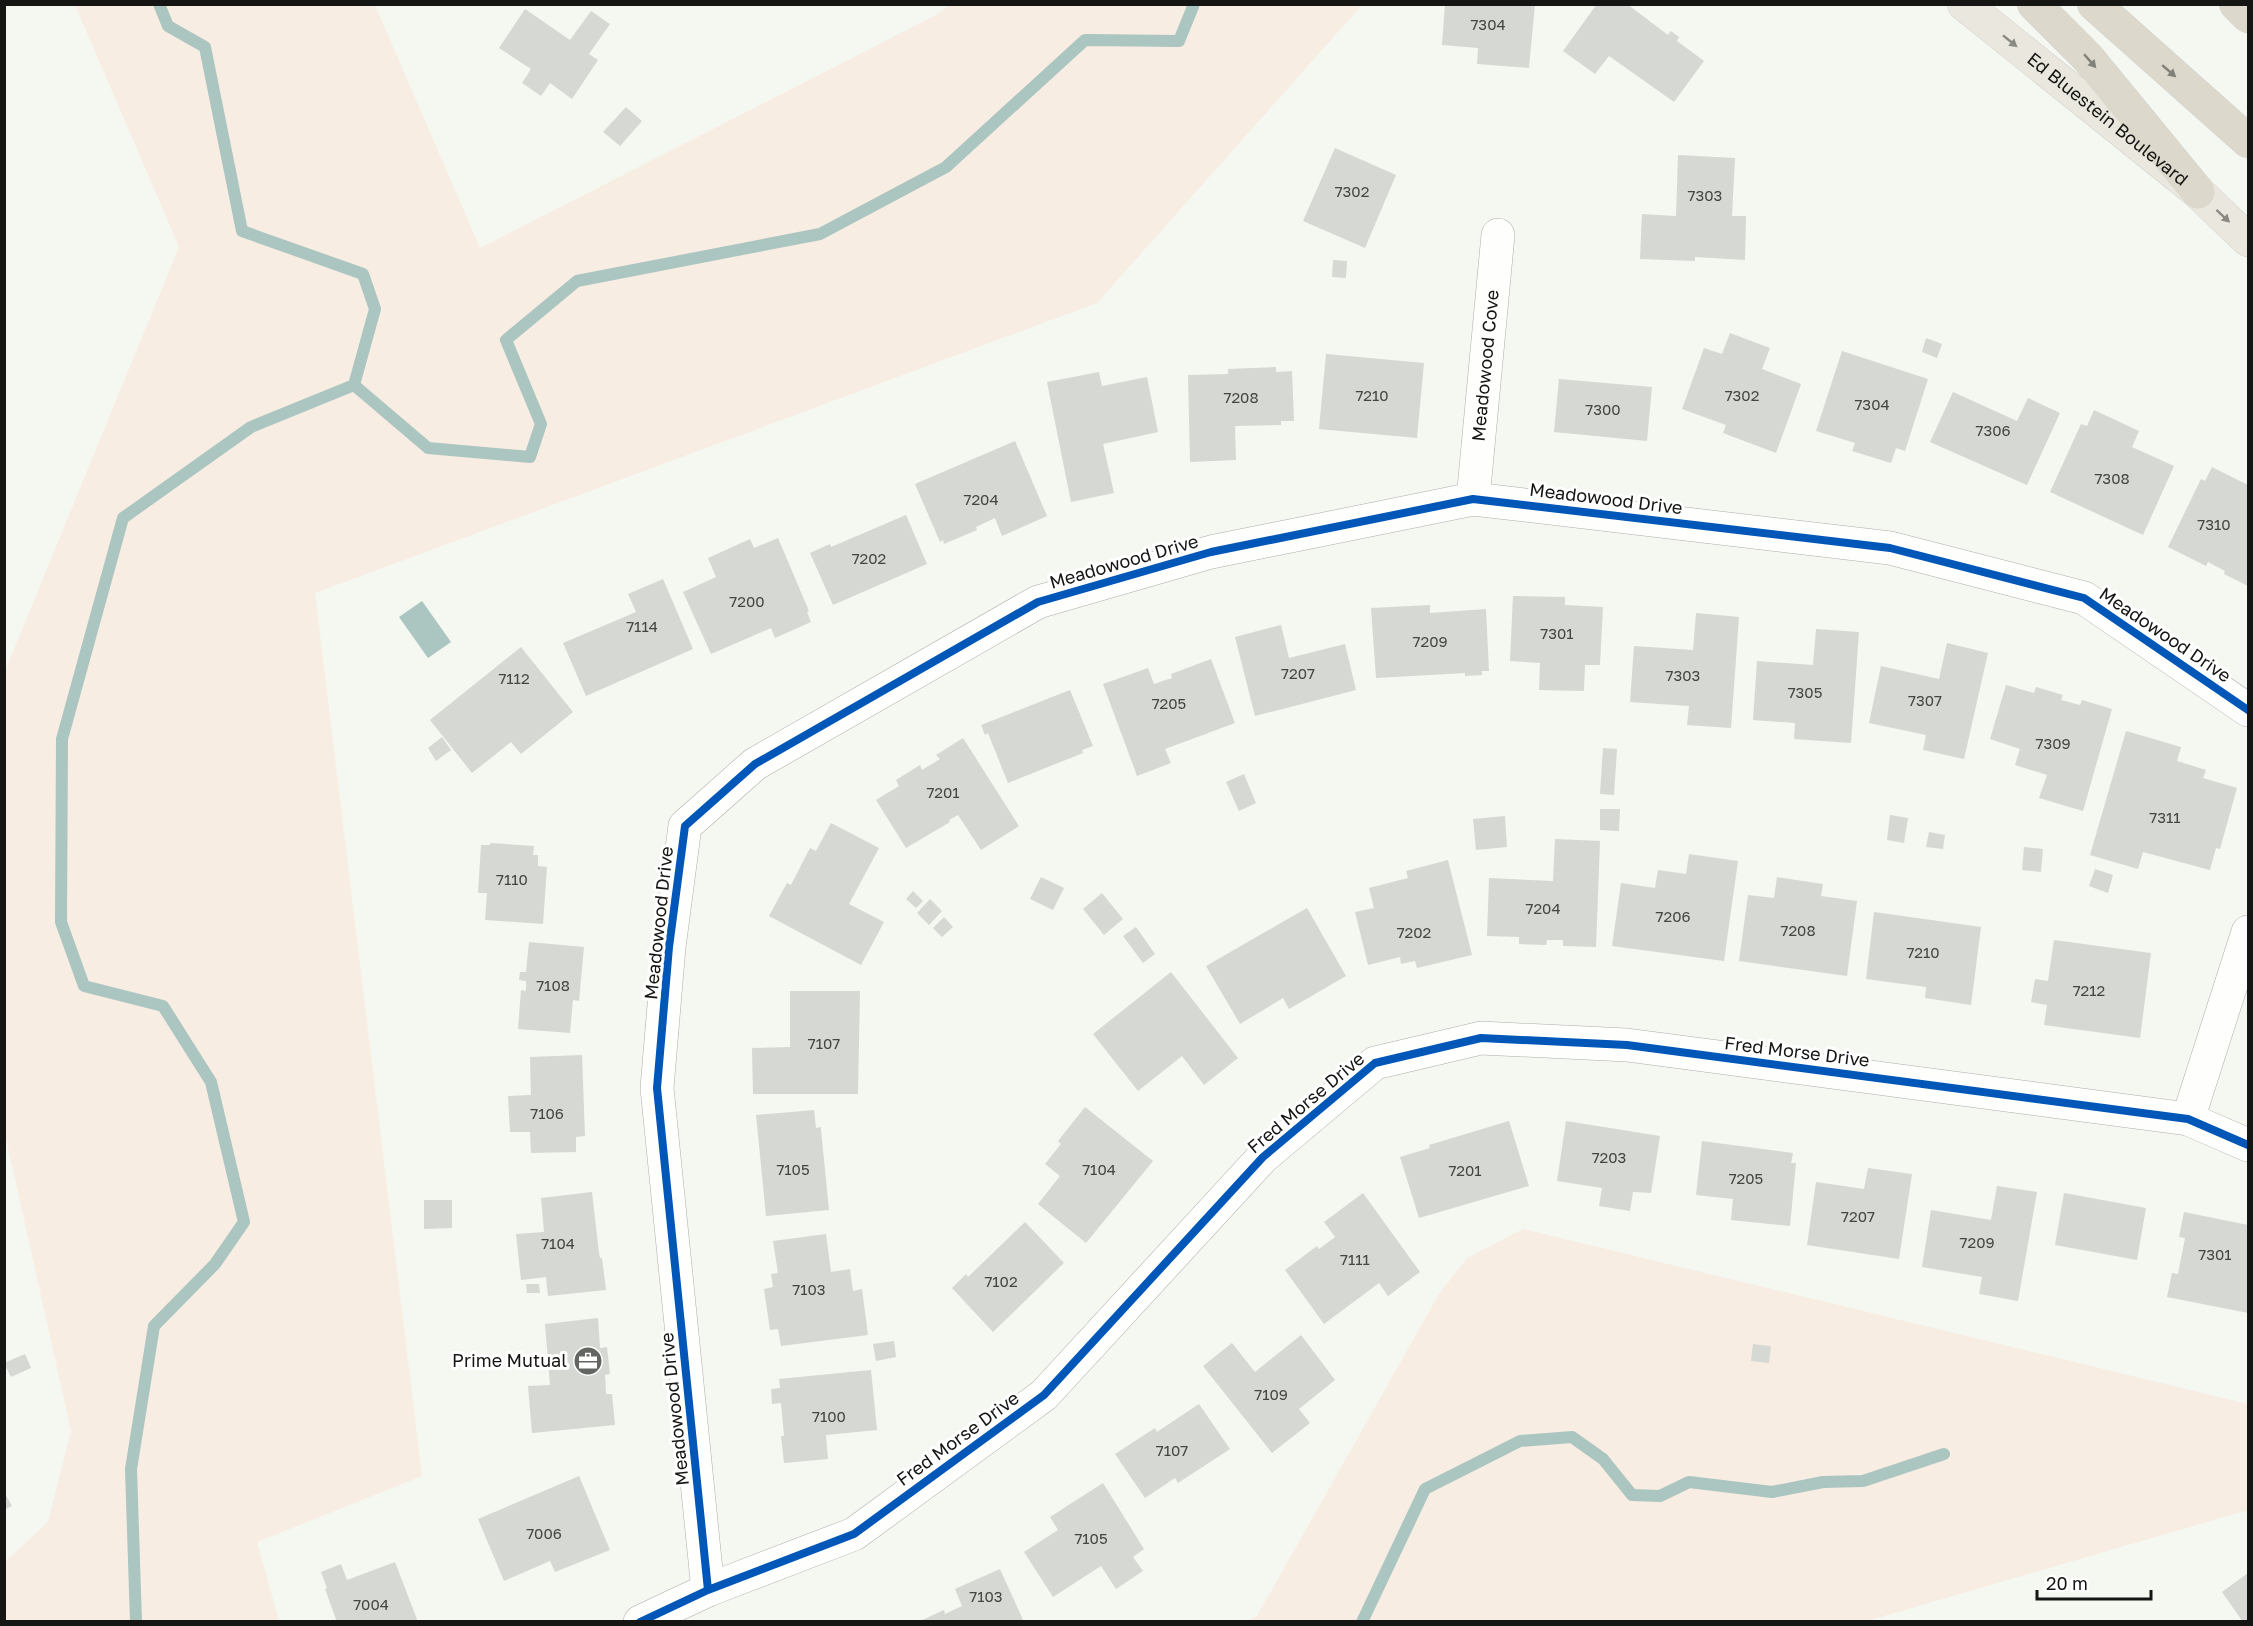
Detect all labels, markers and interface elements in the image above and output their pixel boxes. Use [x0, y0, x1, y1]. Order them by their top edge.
house number: 7304 [1470, 15, 1506, 33]
one-way arrow [2002, 35, 2018, 48]
street label: Ed Bluestein Boulevard [2023, 47, 2193, 190]
one-way arrow [2083, 53, 2096, 69]
one-way arrow [2161, 64, 2176, 77]
house number: 7302 [1335, 182, 1369, 200]
house number: 7303 [1688, 186, 1722, 204]
one-way arrow [2215, 209, 2230, 222]
street label: Meadowood Cove [1467, 289, 1503, 442]
house number: 7210 [1355, 386, 1389, 404]
house number: 7302 [1725, 386, 1759, 404]
house number: 7208 [1223, 388, 1259, 406]
house number: 7304 [1854, 395, 1890, 413]
house number: 7300 [1585, 400, 1621, 418]
house number: 7306 [1975, 421, 2011, 439]
house number: 7308 [2094, 469, 2130, 487]
street label: Meadowood Drive [1528, 478, 1684, 518]
house number: 7204 [963, 490, 999, 508]
house number: 7310 [2197, 515, 2231, 533]
street label: Meadowood Drive [1047, 529, 1201, 593]
house number: 7202 [852, 549, 886, 567]
street label: Meadowood Drive [2096, 582, 2236, 686]
house number: 7200 [729, 592, 765, 610]
house number: 7114 [626, 617, 658, 635]
house number: 7301 [1540, 624, 1574, 642]
house number: 7209 [1412, 632, 1448, 650]
house number: 7207 [1281, 664, 1315, 682]
house number: 7303 [1666, 666, 1700, 684]
house number: 7112 [498, 669, 530, 687]
house number: 7305 [1788, 683, 1822, 701]
house number: 7307 [1908, 691, 1942, 709]
house number: 7205 [1152, 694, 1186, 712]
house number: 7309 [2035, 734, 2071, 752]
house number: 7201 [926, 783, 960, 801]
house number: 7311 [2149, 808, 2181, 826]
street label: Meadowood Drive [639, 845, 677, 1001]
house number: 7110 [496, 870, 528, 888]
house number: 7204 [1525, 899, 1561, 917]
house number: 7206 [1655, 907, 1691, 925]
house number: 7208 [1780, 921, 1816, 939]
house number: 7202 [1397, 923, 1431, 941]
house number: 7210 [1906, 943, 1940, 961]
house number: 7108 [536, 976, 570, 994]
house number: 7212 [2073, 981, 2105, 999]
street label: Fred Morse Drive [1723, 1031, 1871, 1071]
house number: 7107 [808, 1034, 840, 1052]
street label: Fred Morse Drive [1242, 1047, 1368, 1158]
house number: 7106 [530, 1104, 564, 1122]
house number: 7203 [1592, 1148, 1626, 1166]
house number: 7105 [776, 1160, 810, 1178]
house number: 7104 [1082, 1160, 1116, 1178]
house number: 7201 [1448, 1161, 1482, 1179]
house number: 7205 [1729, 1169, 1763, 1187]
house number: 7207 [1841, 1207, 1875, 1225]
house number: 7209 [1959, 1233, 1995, 1251]
house number: 7104 [541, 1234, 575, 1252]
house number: 7301 [2198, 1245, 2232, 1263]
house number: 7111 [1340, 1250, 1370, 1268]
house number: 7102 [984, 1272, 1018, 1290]
house number: 7103 [792, 1280, 826, 1298]
street label: Meadowood Drive [655, 1331, 693, 1487]
office icon: Prime Mutual [572, 1345, 604, 1377]
place label: Prime Mutual [452, 1349, 567, 1371]
house number: 7109 [1254, 1385, 1288, 1403]
street label: Fred Morse Drive [892, 1386, 1023, 1490]
house number: 7100 [812, 1407, 846, 1425]
house number: 7107 [1156, 1441, 1188, 1459]
house number: 7006 [526, 1524, 562, 1542]
house number: 7105 [1074, 1529, 1108, 1547]
scale bar [2037, 1563, 2151, 1601]
text: 20 m [2046, 1572, 2088, 1594]
house number: 7103 [969, 1587, 1003, 1605]
house number: 7004 [353, 1595, 389, 1613]

